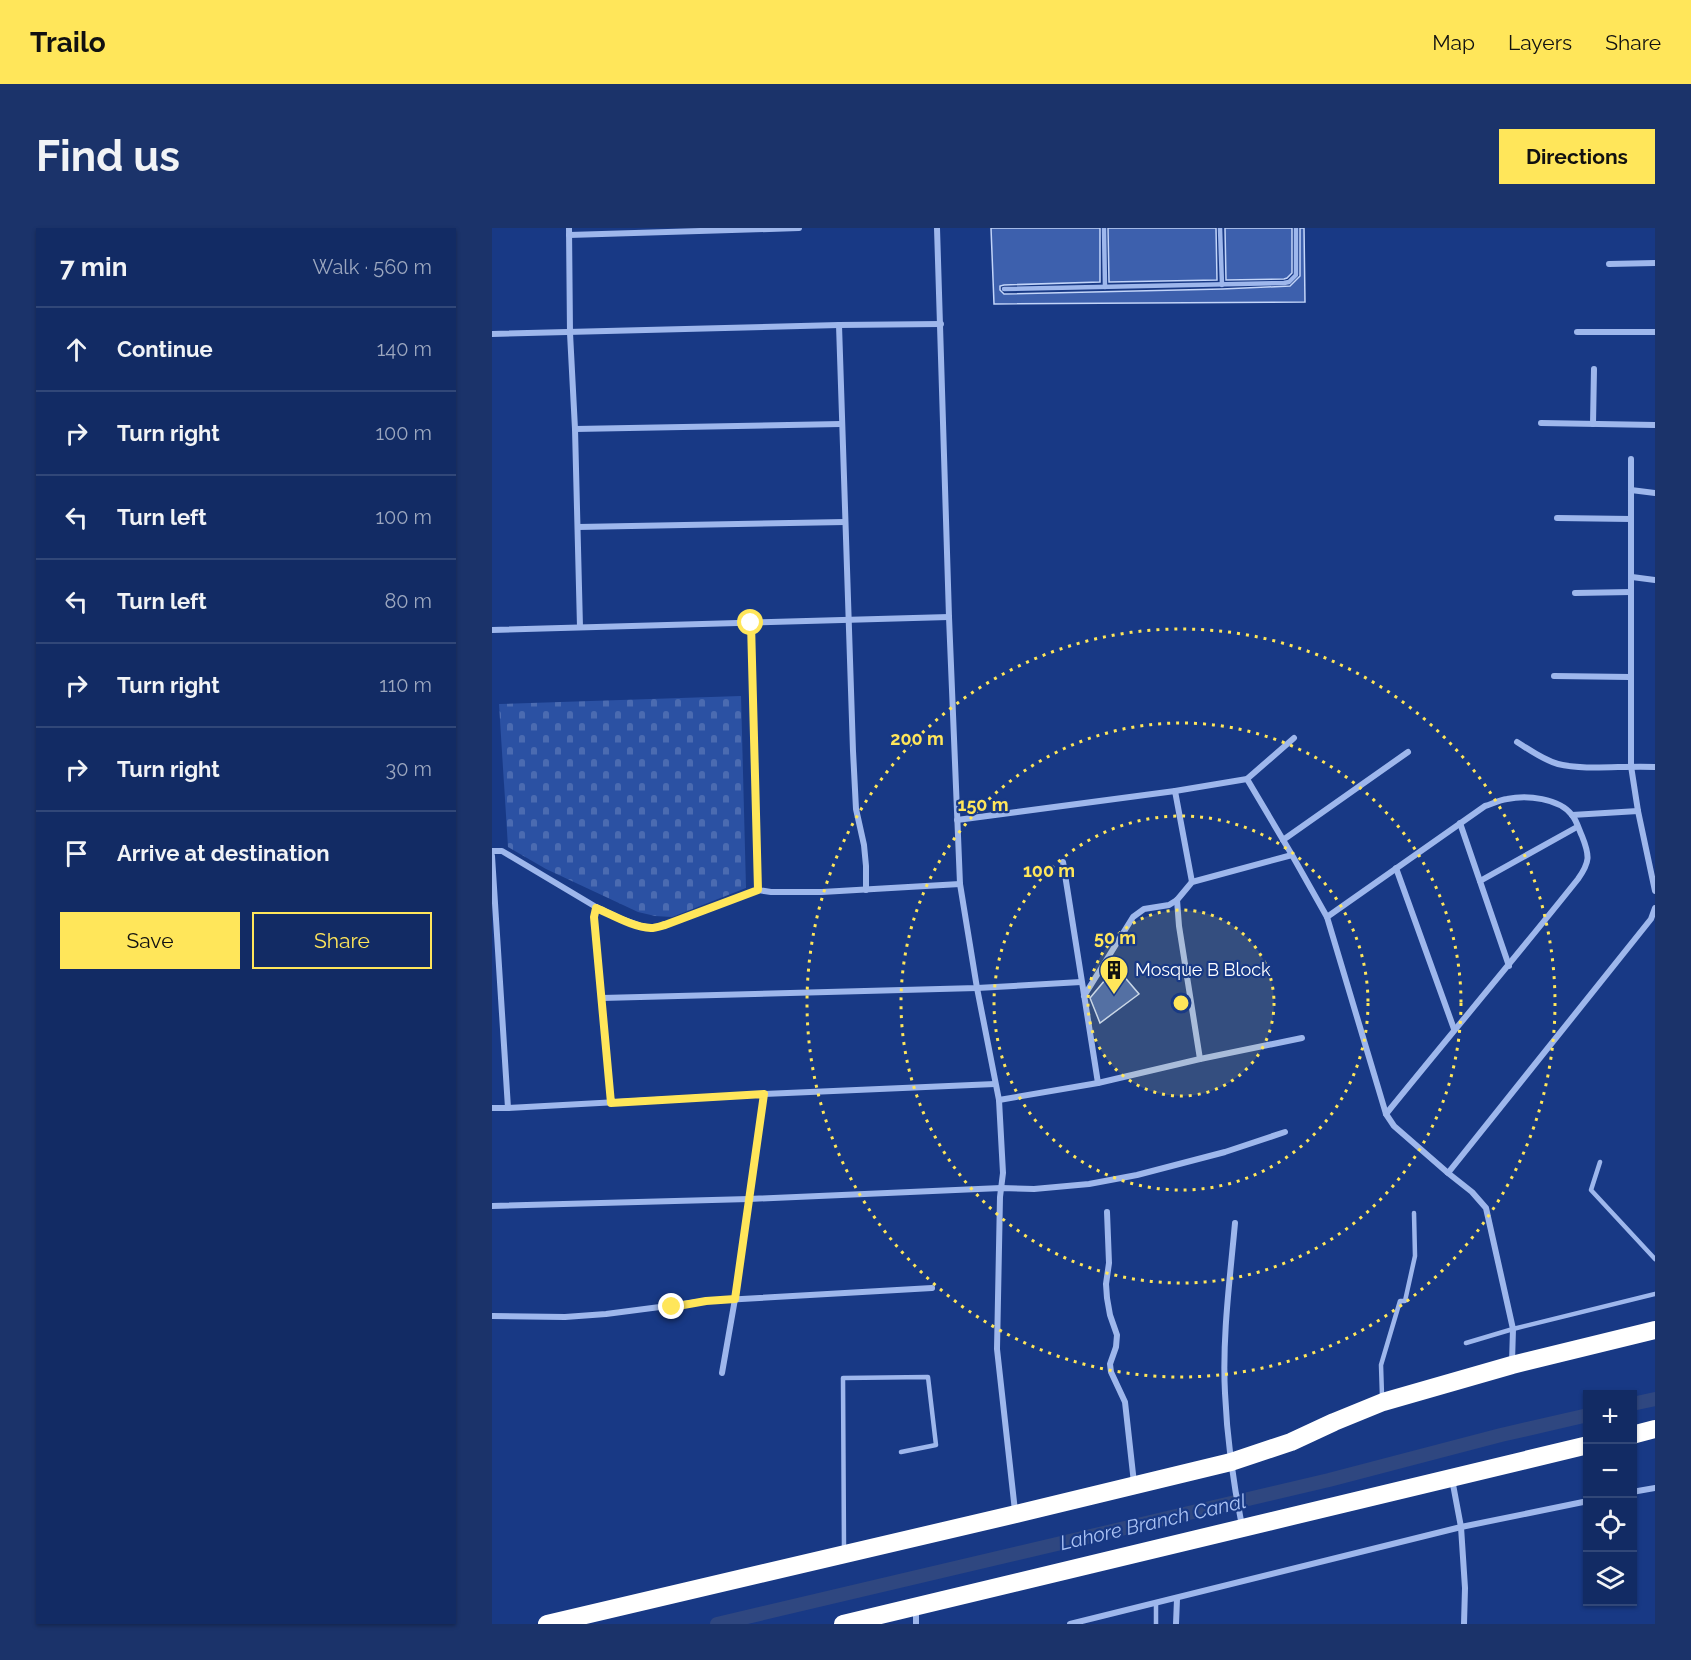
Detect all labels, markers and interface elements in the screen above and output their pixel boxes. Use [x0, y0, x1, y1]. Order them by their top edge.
text: Trailo [30, 26, 106, 59]
text: Map [1432, 30, 1475, 55]
text: Layers [1508, 30, 1572, 55]
text: Share [1605, 30, 1661, 55]
button: Directions [1499, 129, 1655, 184]
text: Find us [36, 132, 180, 181]
text: 7 min [60, 252, 127, 282]
text: Walk · 560 m [313, 255, 432, 279]
icon: ahead [60, 333, 93, 366]
text: Continue [117, 336, 213, 362]
text: 140 m [377, 337, 432, 361]
icon: right [60, 417, 93, 450]
text: Turn right [117, 420, 220, 446]
text: 100 m [375, 421, 432, 445]
icon: left [60, 501, 93, 534]
text: Turn left [117, 504, 207, 530]
text: 100 m [375, 505, 432, 529]
icon: left [60, 585, 93, 618]
text: Turn left [117, 588, 207, 614]
text: 80 m [384, 589, 432, 613]
route start [737, 609, 763, 635]
icon: right [60, 669, 93, 702]
text: Turn right [117, 672, 220, 698]
text: 110 m [379, 673, 432, 697]
text: 200 m [890, 728, 944, 749]
icon: right [60, 753, 93, 786]
text: Turn right [117, 756, 220, 782]
text: 30 m [386, 757, 432, 781]
text: 150 m [958, 794, 1009, 815]
icon: arrive [60, 837, 93, 870]
text: Arrive at destination [117, 840, 330, 866]
text: 100 m [1023, 860, 1075, 881]
button: Save [60, 912, 240, 969]
button: Share [252, 912, 432, 969]
text: 50 m [1094, 927, 1136, 948]
building icon: Mosque B Block [1098, 954, 1130, 996]
place label: Mosque B Block [1135, 959, 1271, 980]
centre of rings [1171, 993, 1191, 1013]
route end [658, 1293, 684, 1319]
map controls [1583, 1390, 1637, 1606]
button: + [1583, 1390, 1637, 1444]
button: − [1583, 1444, 1637, 1498]
water label: Lahore Branch Canal [1058, 1489, 1248, 1555]
button: locate [1583, 1498, 1637, 1552]
button: layers [1583, 1552, 1637, 1606]

